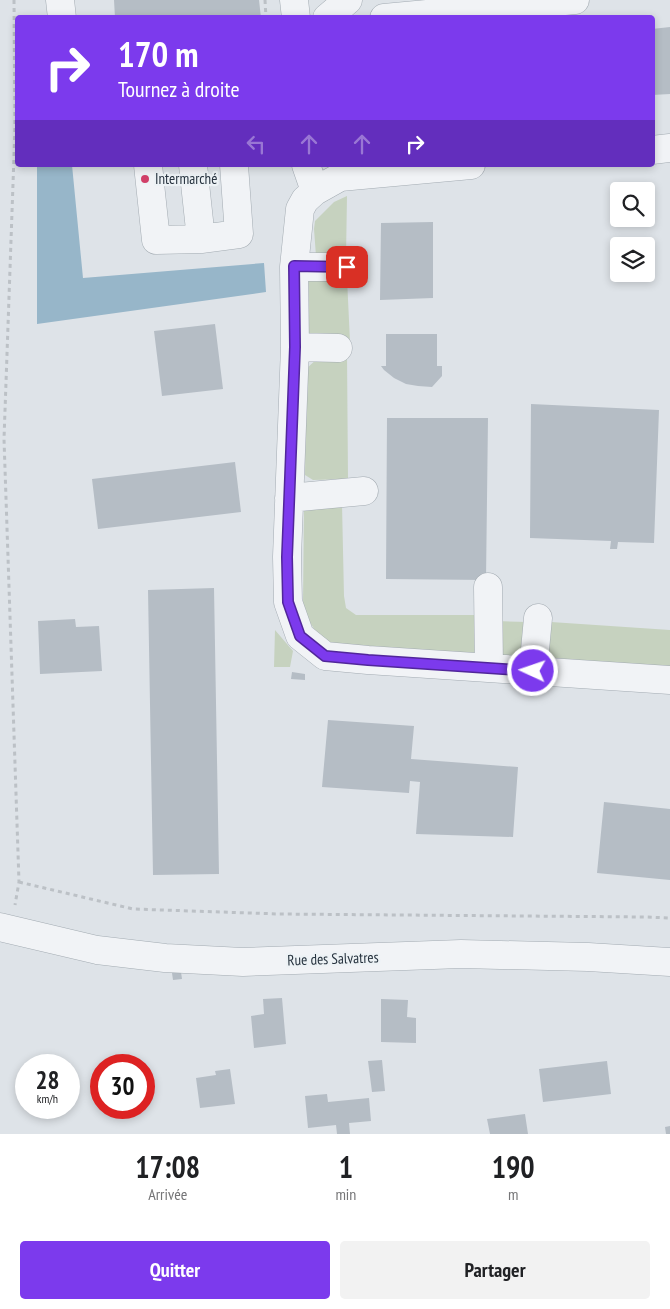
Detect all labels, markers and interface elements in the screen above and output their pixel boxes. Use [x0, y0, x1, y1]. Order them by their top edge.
text: 170 m [118, 31, 199, 77]
icon: right [35, 35, 100, 100]
text: Tournez à droite [118, 75, 240, 103]
icon: left [242, 130, 270, 158]
icon: ahead [295, 130, 323, 158]
icon: ahead [348, 130, 376, 158]
icon: right [401, 130, 429, 158]
place label: Intermarché [155, 169, 217, 188]
marker: Intermarché [139, 173, 151, 185]
map controls [610, 182, 655, 282]
button: search [610, 182, 655, 227]
button: layers [610, 237, 655, 282]
pin [326, 246, 368, 288]
icon: arrive [333, 253, 361, 281]
position arrow [506, 644, 558, 696]
street label: Rue des Salvatres [287, 947, 379, 970]
speed limit sign: 30 [90, 1054, 155, 1119]
text: 28 [36, 1064, 59, 1096]
text: km/h [37, 1091, 58, 1106]
text: 17:08 [135, 1147, 200, 1186]
text: 1 [339, 1147, 353, 1186]
text: 190 [492, 1147, 535, 1186]
text: Arrivée [148, 1184, 187, 1204]
text: min [335, 1184, 356, 1204]
text: m [508, 1184, 518, 1204]
button: Quitter [20, 1241, 330, 1299]
button: Partager [340, 1241, 650, 1299]

